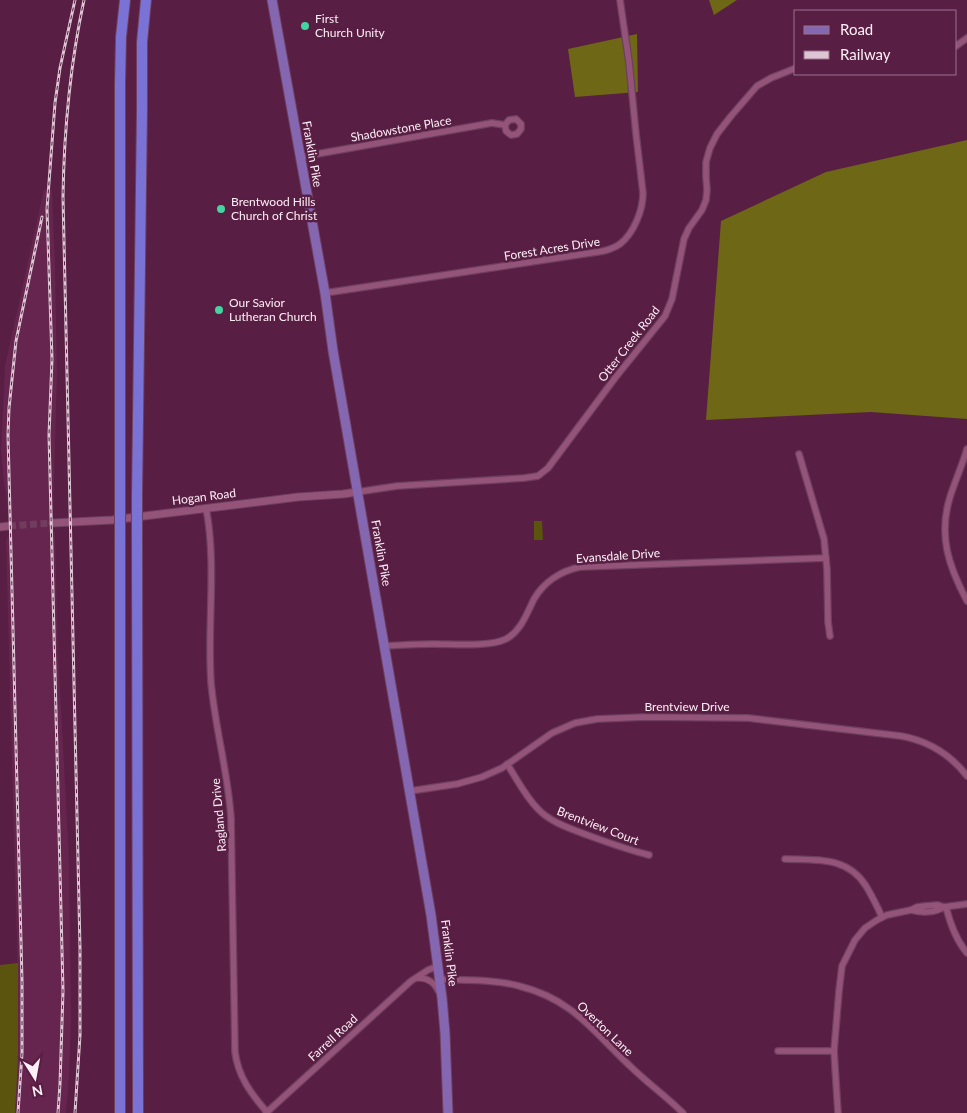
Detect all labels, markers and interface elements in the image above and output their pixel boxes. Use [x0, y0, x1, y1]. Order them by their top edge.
legend [794, 10, 957, 75]
place label: First Church Unity [315, 11, 386, 40]
marker: First Church Unity [299, 20, 311, 32]
text: Road [840, 20, 873, 38]
text: Railway [840, 45, 891, 63]
street label: Shadowstone Place [349, 112, 453, 145]
street label: Franklin Pike [299, 120, 326, 188]
place label: Brentwood Hills Church of Christ [231, 194, 318, 223]
marker: Brentwood Hills Church of Christ [215, 203, 227, 215]
street label: Forest Acres Drive [503, 234, 601, 263]
place label: Our Savior Lutheran Church [229, 295, 317, 324]
street label: Otter Creek Road [594, 303, 663, 384]
marker: Our Savior Lutheran Church [213, 304, 225, 316]
street label: Hogan Road [171, 485, 237, 508]
street label: Franklin Pike [368, 519, 395, 587]
street label: Evansdale Drive [575, 545, 660, 566]
street label: Brentview Drive [644, 699, 730, 714]
street label: Ragland Drive [208, 778, 229, 852]
street label: Brentview Court [555, 803, 642, 848]
street label: Franklin Pike [438, 919, 461, 987]
street label: Overton Lane [574, 998, 637, 1059]
street label: Farrell Road [305, 1011, 360, 1064]
north arrow [10, 1053, 60, 1103]
text: N [31, 1082, 44, 1101]

